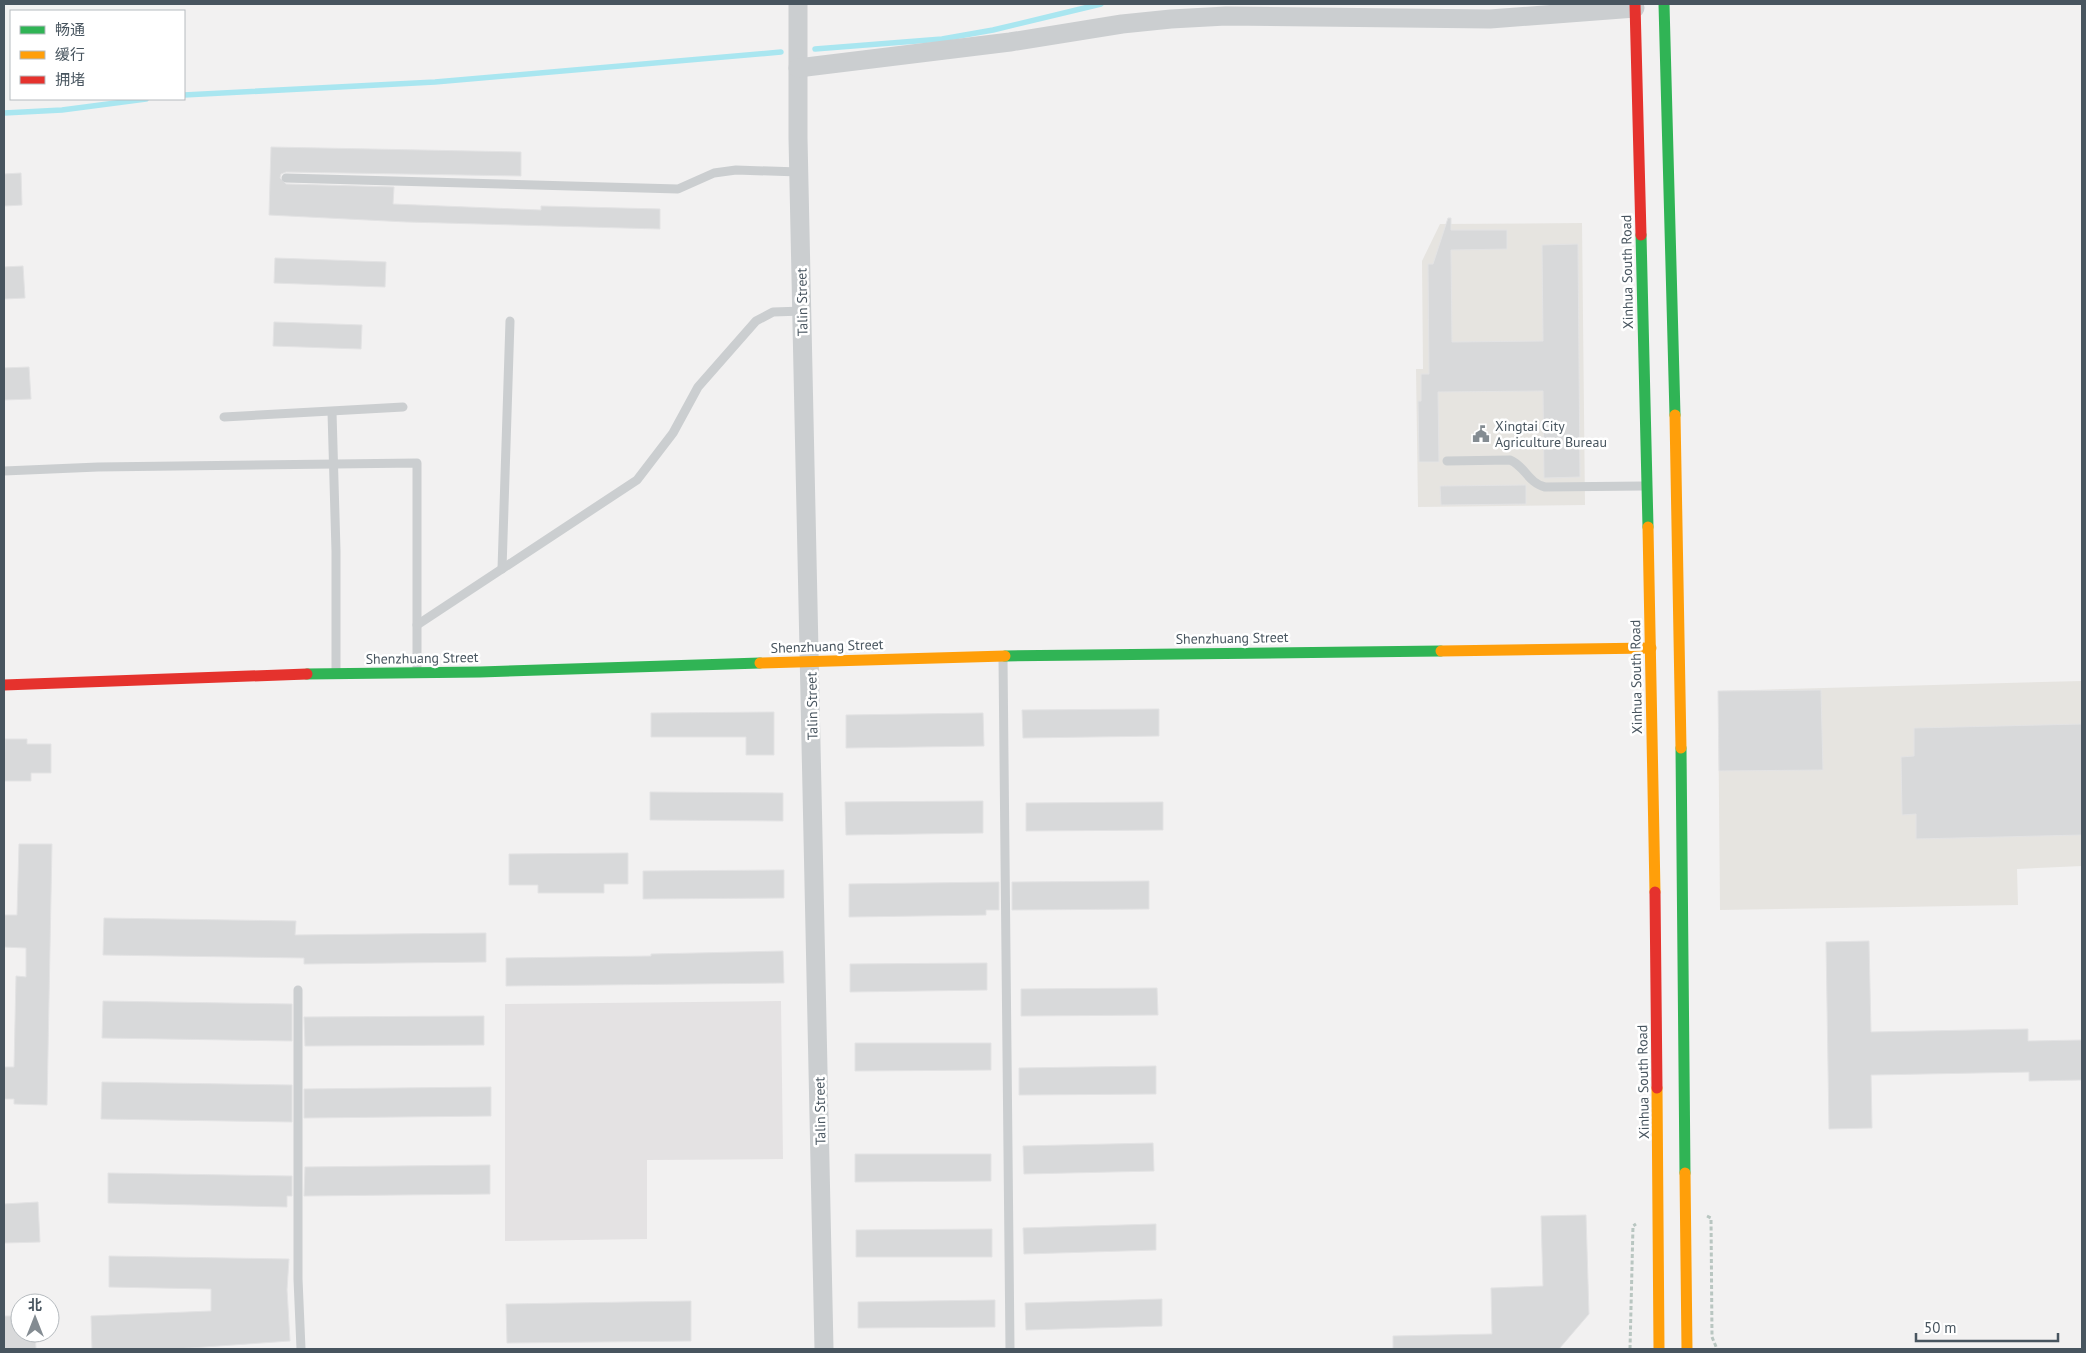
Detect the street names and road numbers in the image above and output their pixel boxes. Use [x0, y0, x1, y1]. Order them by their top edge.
street label: Xinhua South Road [1617, 215, 1637, 329]
street label: Talin Street [792, 267, 812, 336]
street label: Xinhua South Road [1626, 620, 1646, 734]
street label: Shenzhuang Street [1175, 628, 1289, 648]
street label: Shenzhuang Street [770, 635, 884, 657]
street label: Shenzhuang Street [365, 648, 479, 668]
street label: Talin Street [802, 671, 822, 740]
street label: Xinhua South Road [1633, 1025, 1653, 1139]
street label: Talin Street [810, 1076, 830, 1145]

